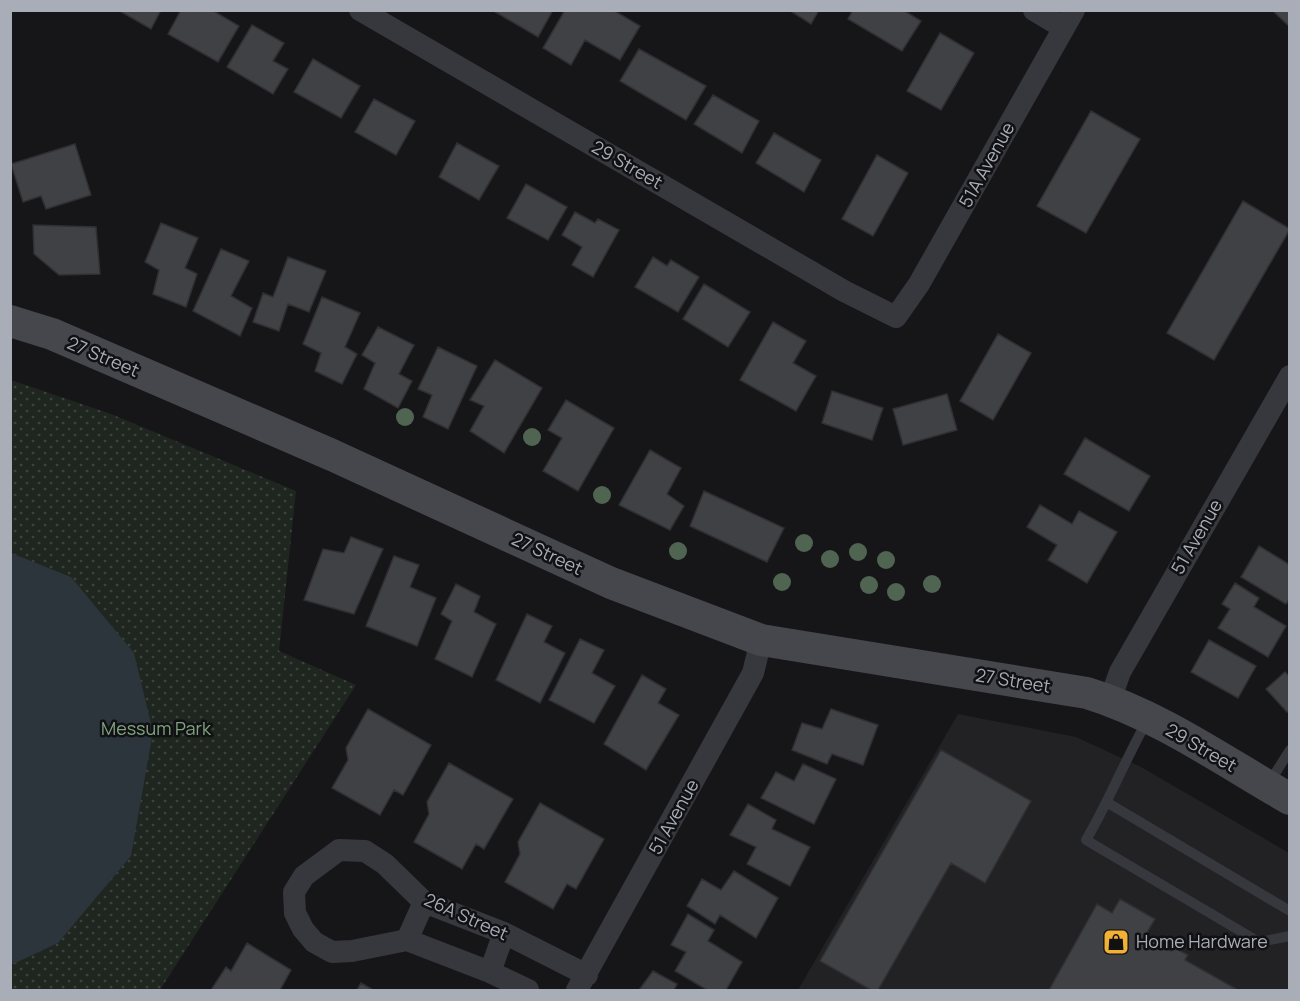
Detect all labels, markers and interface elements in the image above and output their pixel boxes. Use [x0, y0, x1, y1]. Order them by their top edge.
street label: 51A Avenue [953, 118, 1019, 211]
street label: 29 Street [588, 134, 667, 194]
street label: 27 Street [64, 330, 143, 382]
street label: 51 Avenue [1165, 495, 1227, 578]
street label: 27 Street [508, 526, 587, 580]
street label: 27 Street [974, 662, 1052, 698]
park label: Messum Park [101, 716, 212, 740]
street label: 29 Street [1162, 717, 1241, 777]
street label: 51 Avenue [643, 775, 704, 858]
street label: 26A Street [421, 887, 512, 945]
shop icon: Home Hardware [1101, 927, 1131, 957]
place label: Home Hardware [1136, 929, 1268, 953]

